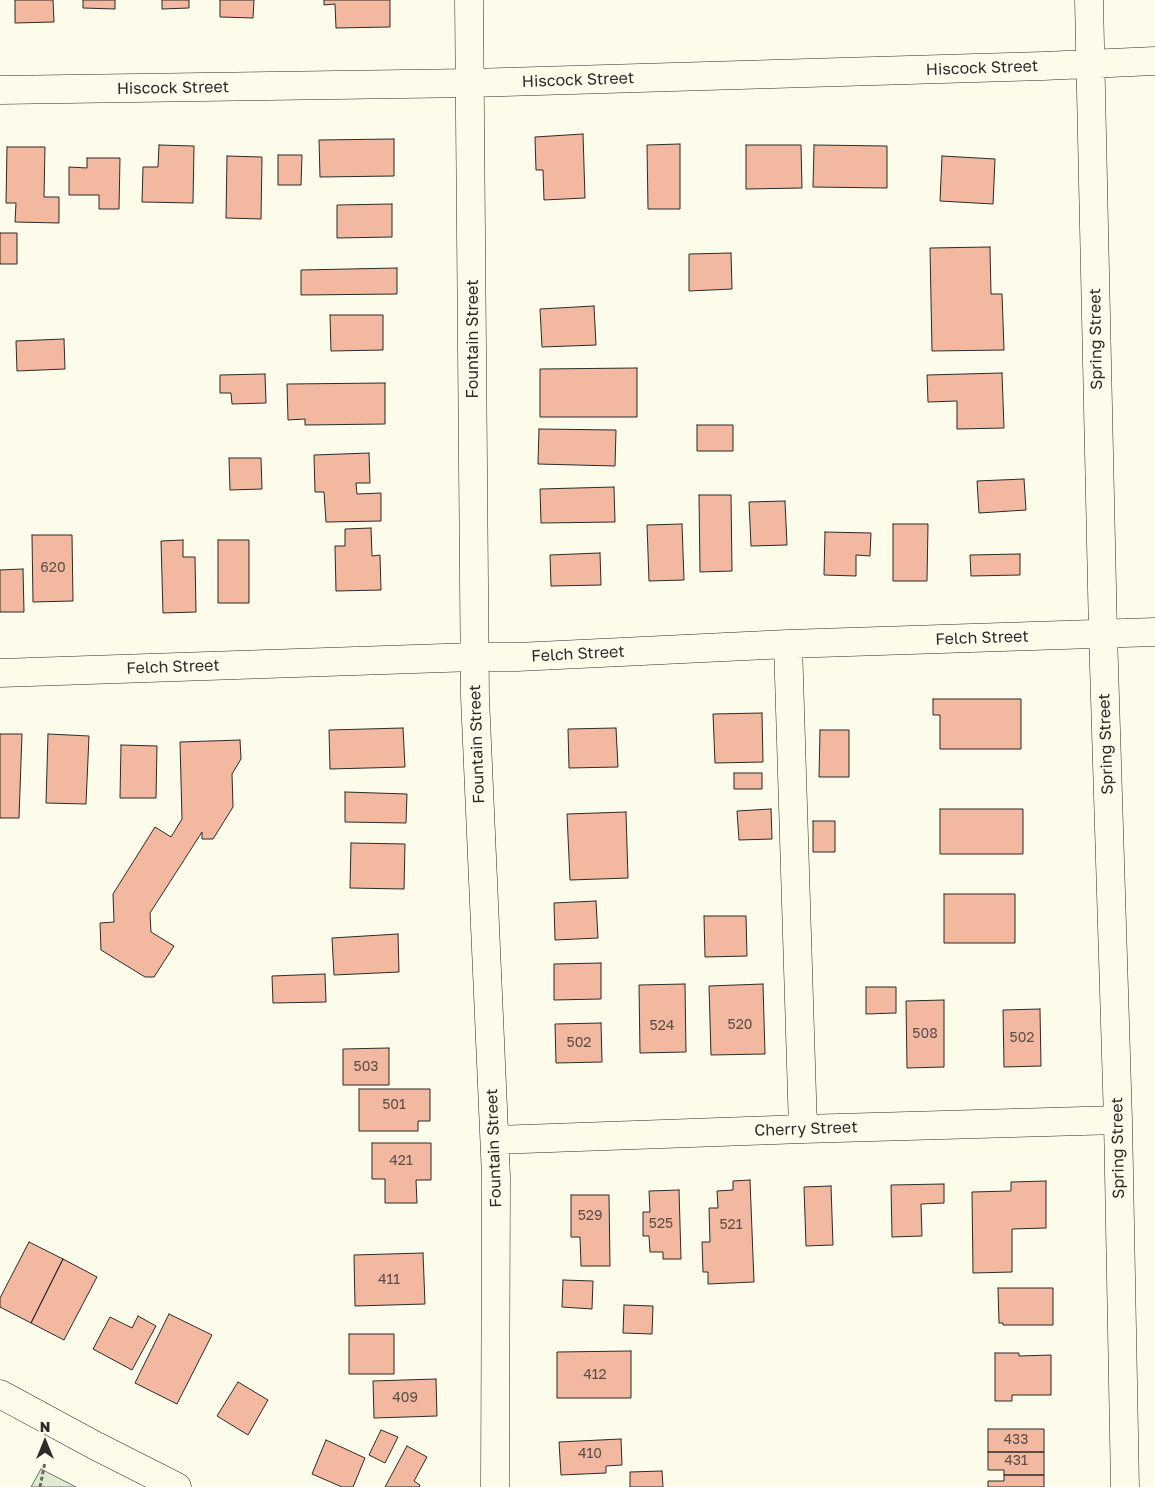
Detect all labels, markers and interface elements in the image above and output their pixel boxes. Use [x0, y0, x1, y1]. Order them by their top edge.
street label: Hiscock Street [926, 56, 1038, 80]
street label: Hiscock Street [522, 68, 634, 92]
street label: Hiscock Street [117, 77, 229, 99]
street label: Fountain Street [463, 279, 483, 399]
street label: Spring Street [1086, 288, 1106, 390]
house number: 620 [40, 560, 66, 576]
street label: Felch Street [935, 627, 1029, 649]
street label: Felch Street [531, 642, 625, 666]
street label: Felch Street [126, 656, 220, 678]
street label: Fountain Street [465, 684, 489, 804]
street label: Spring Street [1095, 693, 1117, 795]
house number: 520 [728, 1017, 752, 1033]
house number: 524 [650, 1018, 674, 1034]
house number: 508 [912, 1026, 938, 1042]
house number: 502 [1010, 1030, 1034, 1046]
house number: 502 [567, 1035, 591, 1051]
house number: 503 [354, 1059, 378, 1075]
street label: Fountain Street [482, 1088, 506, 1208]
house number: 501 [382, 1097, 406, 1113]
street label: Spring Street [1108, 1097, 1128, 1199]
street label: Cherry Street [754, 1118, 858, 1140]
house number: 421 [389, 1153, 413, 1169]
house number: 529 [578, 1208, 602, 1224]
house number: 525 [649, 1216, 673, 1232]
house number: 521 [719, 1217, 743, 1233]
house number: 411 [378, 1272, 400, 1288]
house number: 412 [583, 1367, 607, 1383]
house number: 409 [392, 1390, 418, 1406]
north arrow [20, 1417, 70, 1467]
text: N [40, 1418, 50, 1435]
house number: 433 [1004, 1432, 1028, 1448]
house number: 410 [578, 1446, 602, 1462]
house number: 431 [1004, 1453, 1028, 1469]

